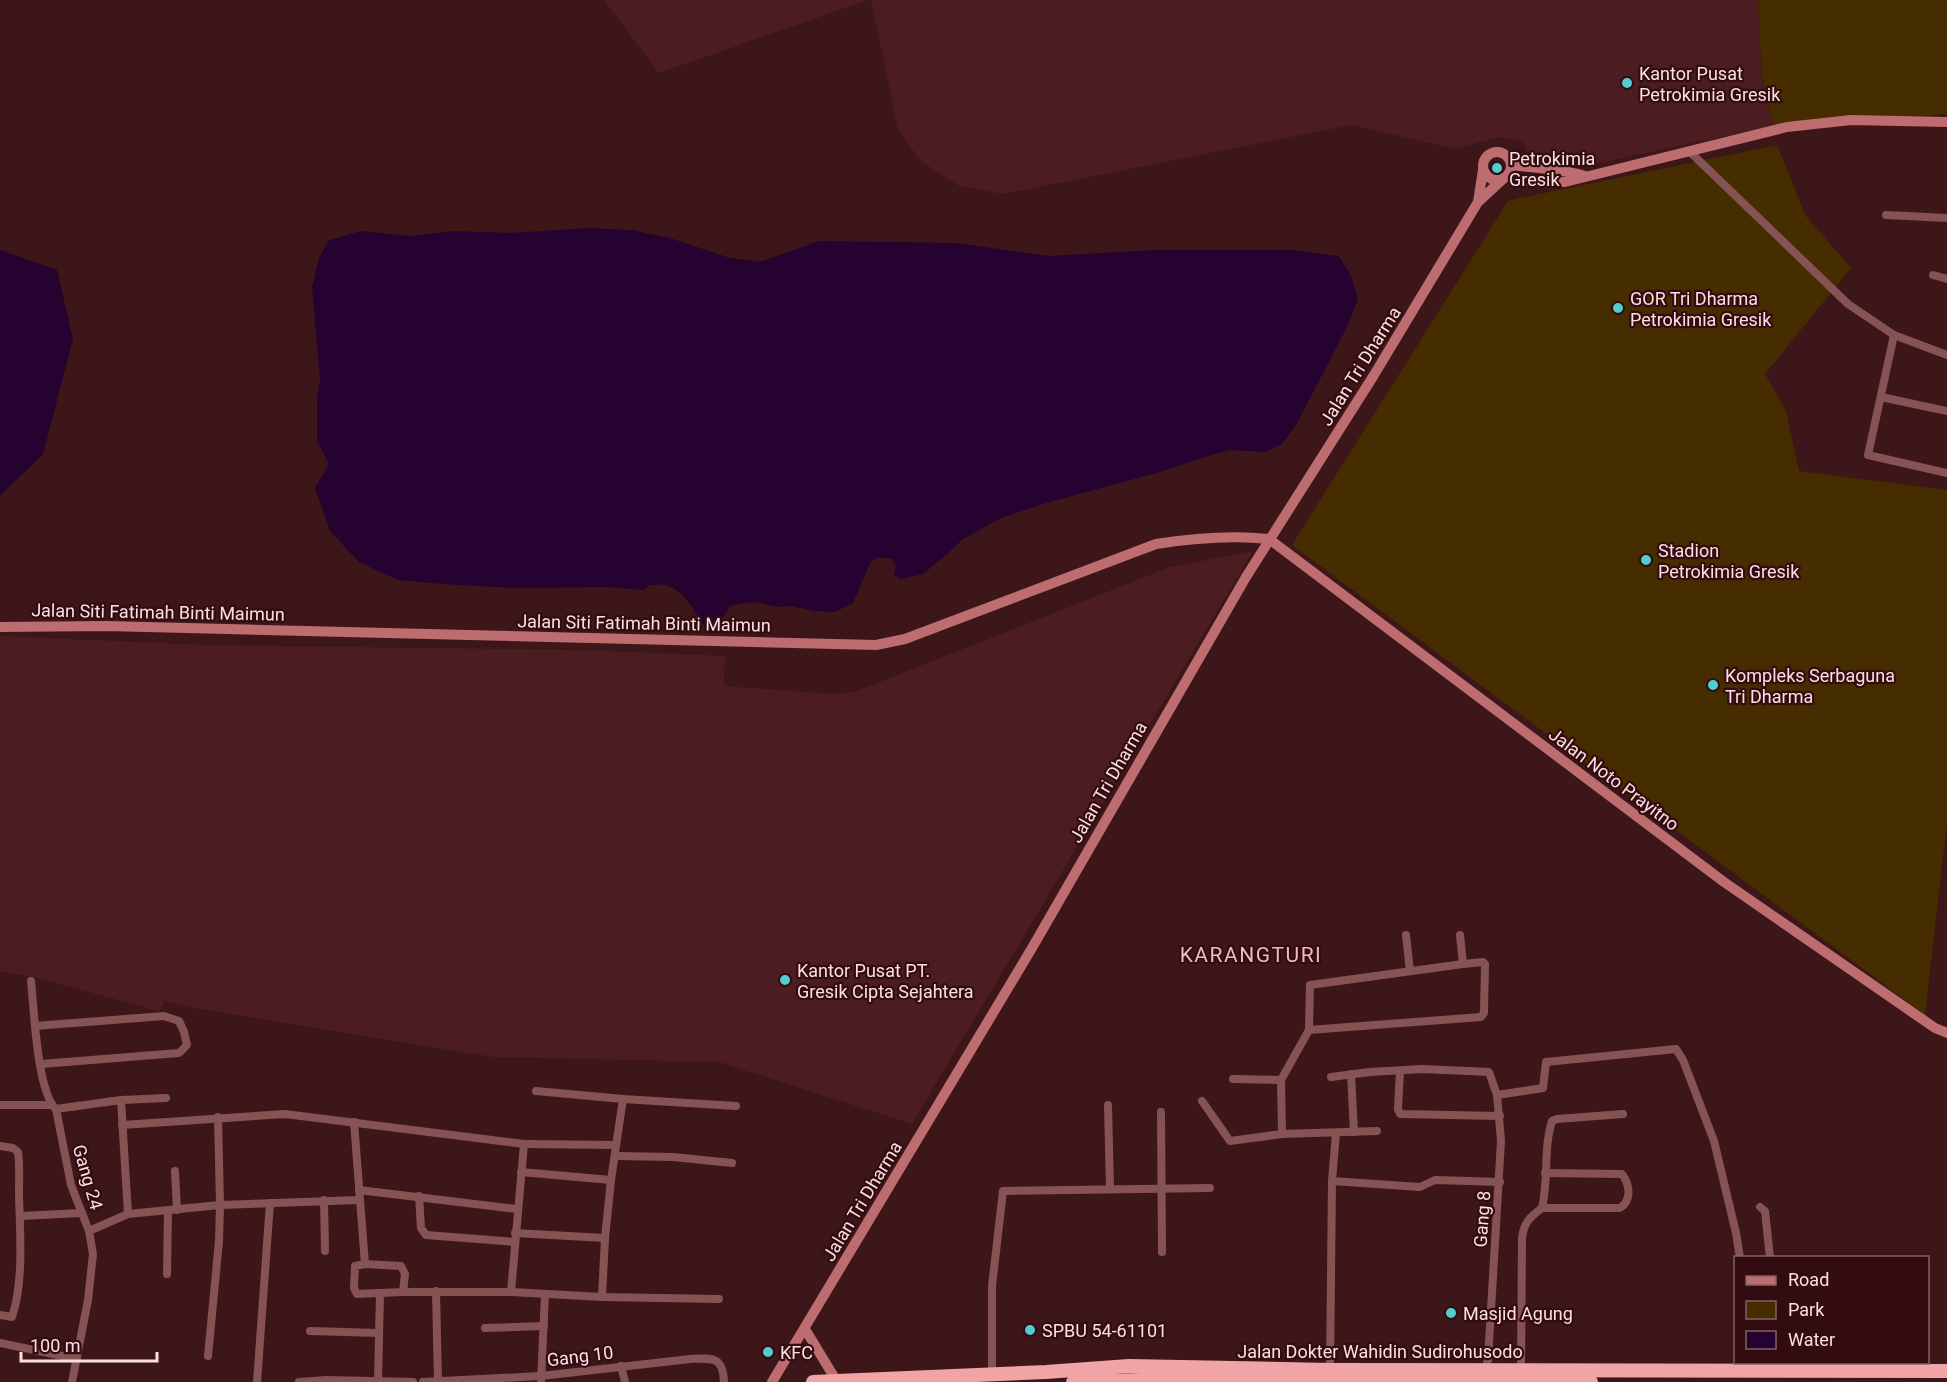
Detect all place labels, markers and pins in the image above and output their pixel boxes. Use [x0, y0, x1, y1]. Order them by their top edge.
place label: Kantor Pusat Petrokimia Gresik [1639, 63, 1781, 105]
marker: Kantor Pusat Petrokimia Gresik [1620, 76, 1634, 90]
place label: Petrokimia Gresik [1509, 148, 1595, 190]
marker: Petrokimia Gresik [1490, 161, 1504, 175]
place label: GOR Tri Dharma Petrokimia Gresik [1630, 288, 1772, 330]
marker: GOR Tri Dharma Petrokimia Gresik [1611, 301, 1625, 315]
place label: Stadion Petrokimia Gresik [1658, 540, 1800, 582]
marker: Stadion Petrokimia Gresik [1639, 553, 1653, 567]
place label: Kompleks Serbaguna Tri Dharma [1725, 665, 1895, 707]
marker: Kompleks Serbaguna Tri Dharma [1706, 678, 1720, 692]
place label: Kantor Pusat PT. Gresik Cipta Sejahtera [797, 960, 974, 1002]
marker: Kantor Pusat PT. Gresik Cipta Sejahtera [778, 973, 792, 987]
place label: Masjid Agung [1463, 1303, 1573, 1324]
marker: Masjid Agung [1444, 1306, 1458, 1320]
place label: SPBU 54-61101 [1042, 1320, 1167, 1341]
marker: SPBU 54-61101 [1023, 1323, 1037, 1337]
place label: KFC [780, 1342, 813, 1363]
marker: KFC [761, 1345, 775, 1359]

